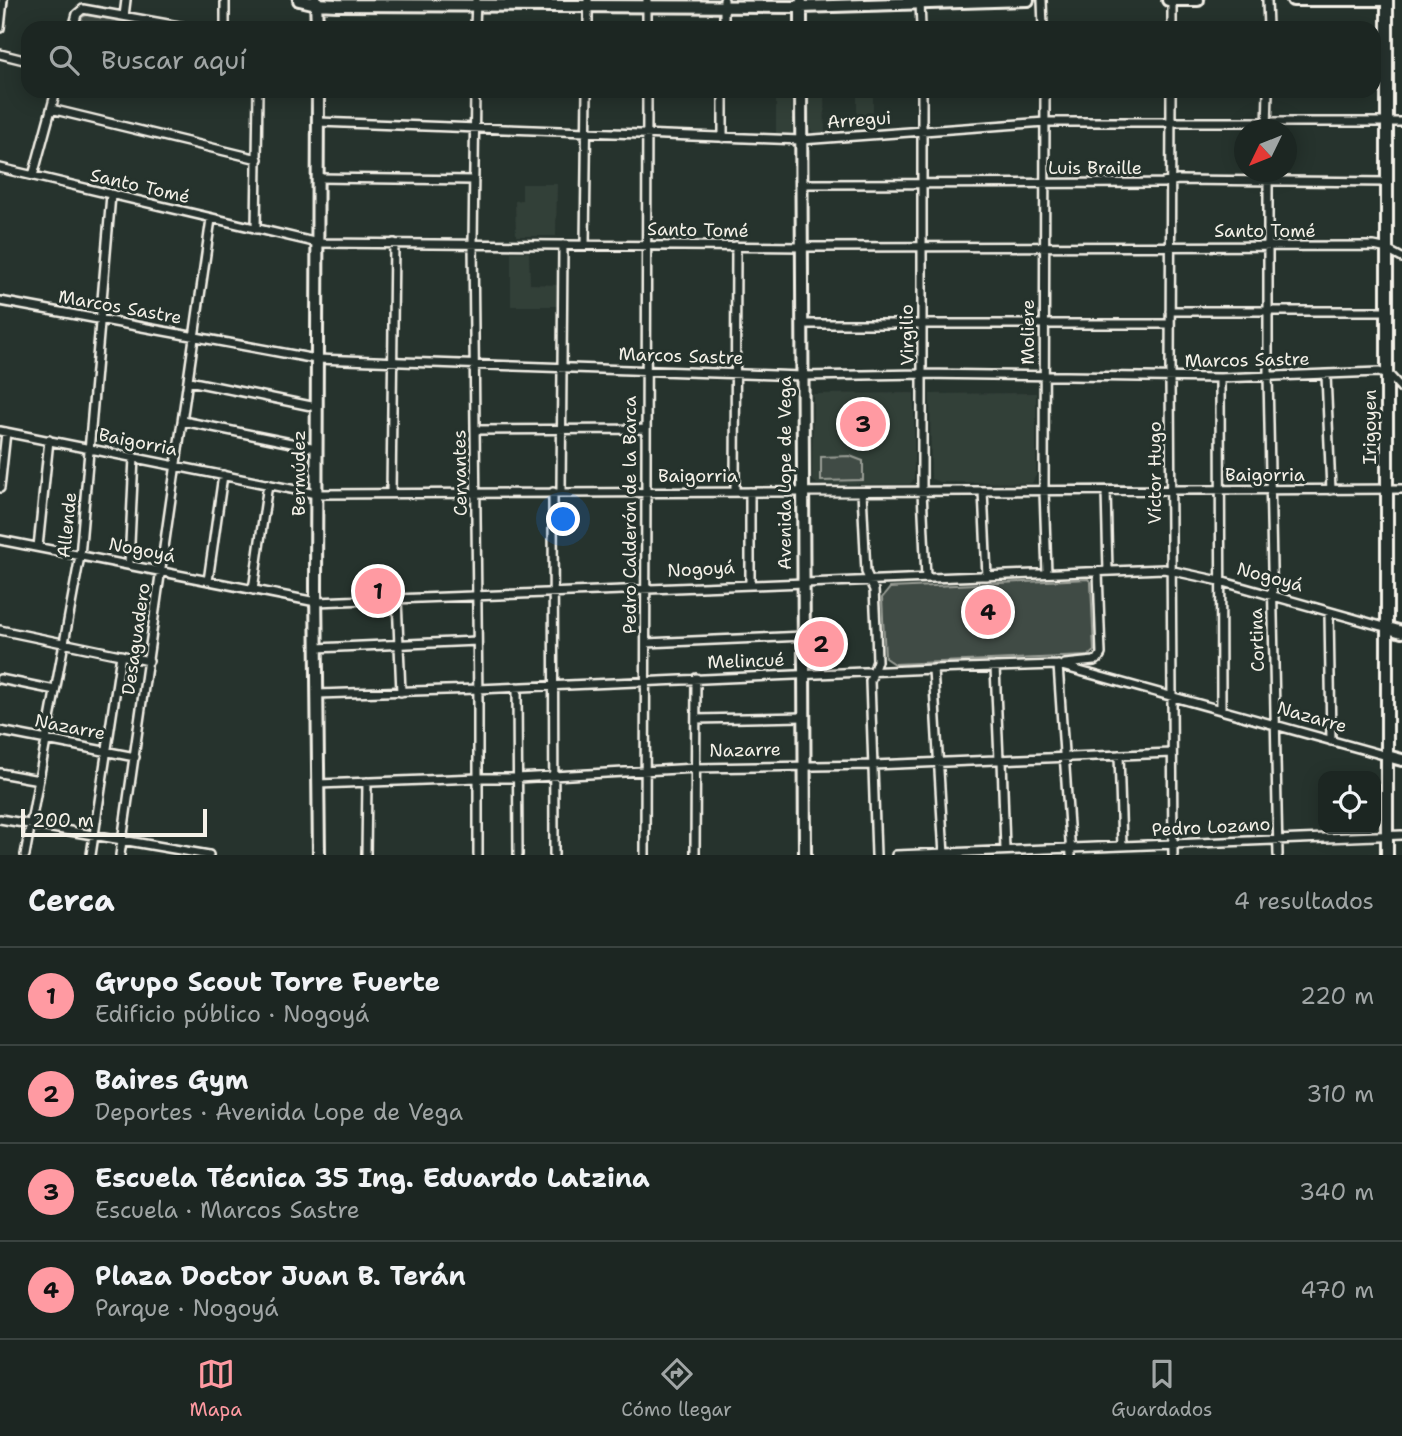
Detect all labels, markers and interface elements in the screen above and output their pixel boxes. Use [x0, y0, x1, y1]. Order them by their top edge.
search box [21, 21, 1381, 98]
icon: search [45, 41, 83, 79]
text: Buscar aquí [101, 42, 247, 77]
street label: Arregui [826, 106, 892, 134]
north arrow [1234, 119, 1297, 182]
street label: Luis Braille [1048, 156, 1142, 180]
street label: Santo Tomé [88, 163, 192, 209]
street label: Santo Tomé [647, 217, 749, 243]
street label: Santo Tomé [1214, 219, 1316, 243]
street label: Marcos Sastre [56, 284, 184, 330]
street label: Moliere [1016, 299, 1040, 365]
street label: Virgilio [894, 304, 920, 366]
street label: Marcos Sastre [618, 342, 744, 370]
street label: Marcos Sastre [1184, 347, 1310, 373]
street label: Avenida Lope de Vega [773, 376, 797, 570]
street label: Irigoyen [1358, 389, 1382, 465]
street label: Pedro Calderón de la Barca [618, 396, 642, 634]
pin: 3 [840, 398, 886, 450]
street label: Víctor Hugo [1143, 421, 1167, 525]
street label: Baigorria [96, 423, 180, 461]
street label: Bermúdez [287, 430, 311, 516]
street label: Cervantes [447, 430, 473, 516]
street label: Baigorria [1225, 463, 1305, 487]
street label: Baigorria [658, 464, 738, 488]
street label: Allende [52, 491, 82, 559]
your location [546, 502, 580, 536]
street label: Nogoyá [107, 532, 177, 568]
street label: Nogoyá [667, 555, 735, 583]
street label: Nogoyá [1234, 557, 1306, 597]
pin: 1 [355, 565, 401, 617]
street label: Desaguadero [116, 581, 156, 697]
pin: 4 [965, 586, 1011, 638]
street label: Cortina [1244, 608, 1270, 672]
pin: 2 [798, 618, 844, 670]
street label: Melincué [707, 648, 785, 674]
street label: Nazarre [1274, 696, 1350, 738]
street label: Nazarre [33, 708, 107, 746]
street label: Nazarre [709, 737, 781, 763]
map controls [1318, 771, 1381, 834]
button: locate [1318, 771, 1381, 834]
scale bar [21, 806, 206, 838]
text: 200 m [32, 808, 94, 833]
street label: Pedro Lozano [1151, 812, 1271, 842]
text: Cerca [28, 880, 115, 921]
text: 4 resultados [1234, 886, 1374, 916]
text: Grupo Scout Torre Fuerte [95, 964, 440, 999]
text: 1 [46, 981, 56, 1011]
text: 220 m [1300, 981, 1374, 1011]
text: Edificio público · Nogoyá [95, 999, 369, 1029]
text: Baires Gym [95, 1062, 248, 1097]
text: 2 [43, 1079, 59, 1109]
text: 310 m [1306, 1079, 1374, 1109]
text: Deportes · Avenida Lope de Vega [95, 1097, 463, 1127]
text: Escuela Técnica 35 Ing. Eduardo Latzina [95, 1160, 650, 1195]
text: 3 [43, 1177, 59, 1207]
text: 340 m [1299, 1177, 1374, 1207]
text: Escuela · Marcos Sastre [95, 1195, 360, 1225]
text: Plaza Doctor Juan B. Terán [95, 1258, 466, 1293]
text: 4 [43, 1275, 59, 1305]
text: 470 m [1300, 1275, 1374, 1305]
text: Parque · Nogoyá [95, 1293, 279, 1323]
tab: Mapa [190, 1355, 242, 1422]
tab: Cómo llegar [621, 1355, 732, 1422]
tab: Guardados [1111, 1355, 1212, 1422]

